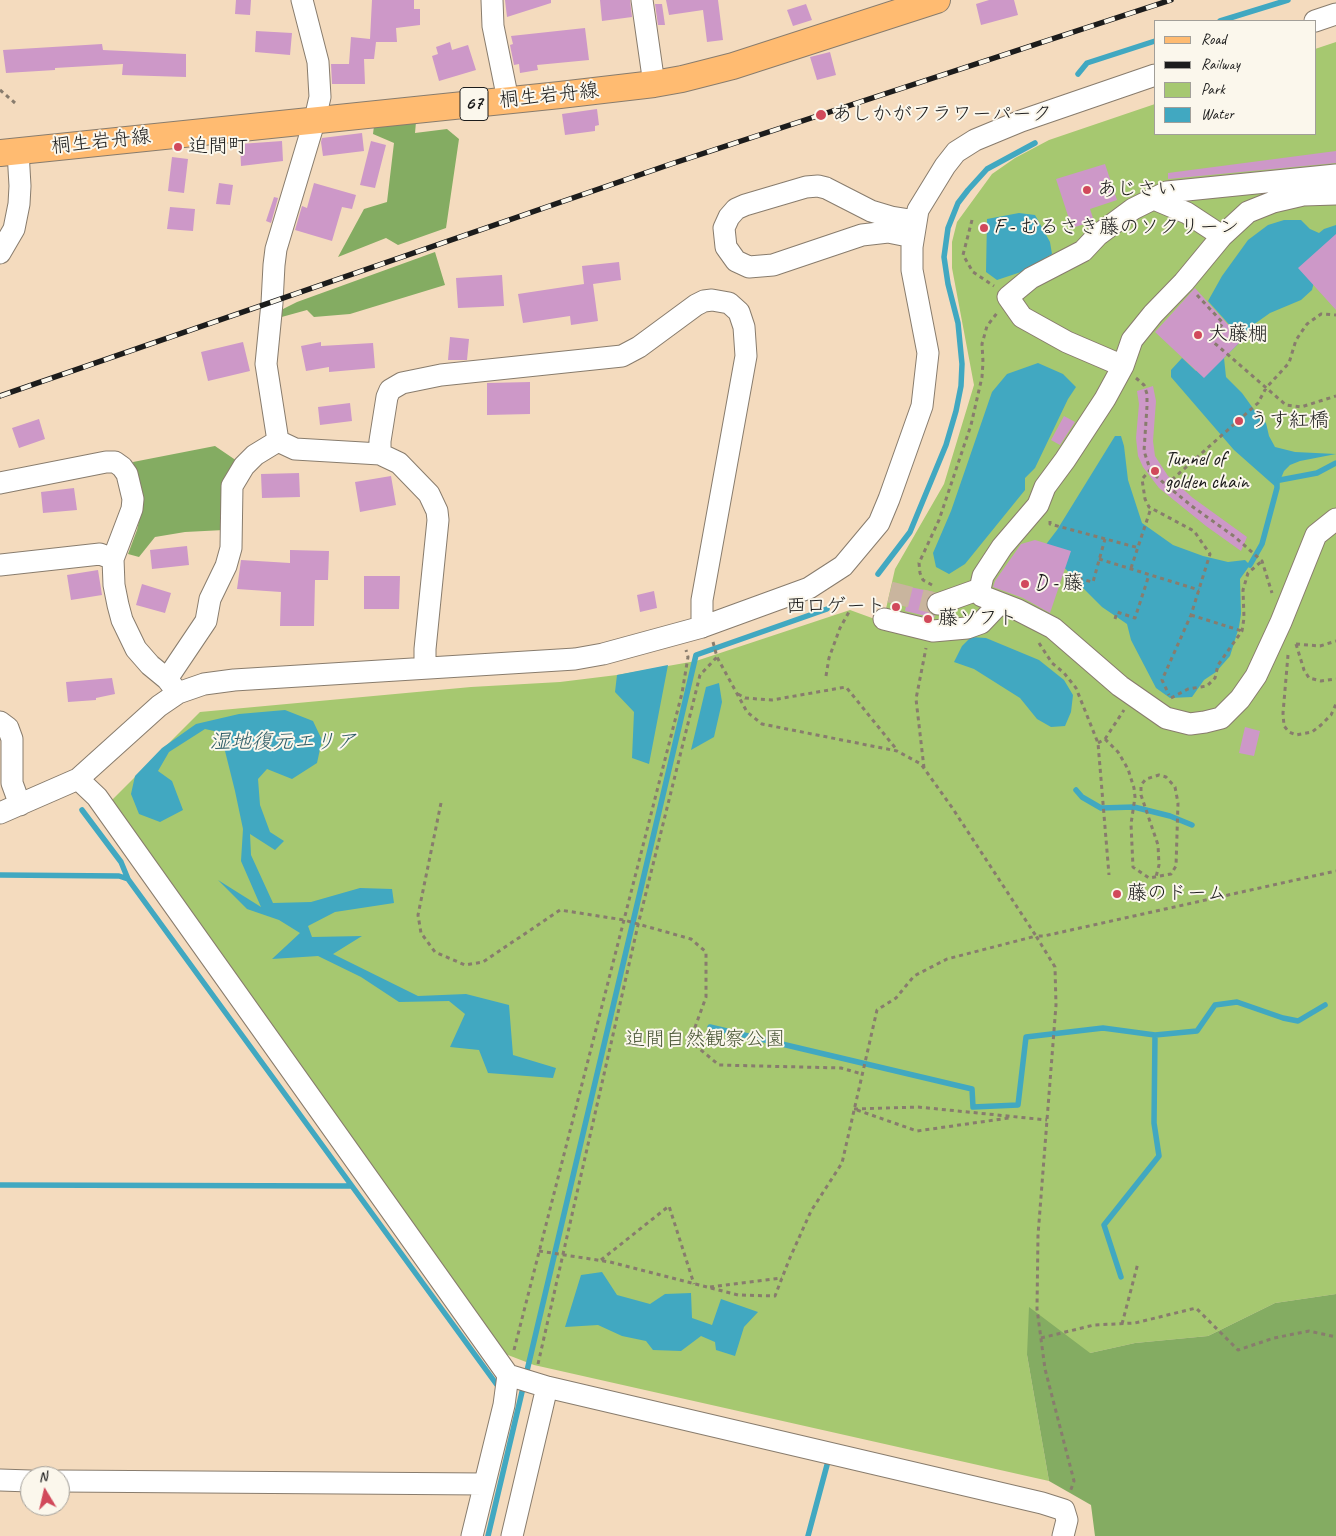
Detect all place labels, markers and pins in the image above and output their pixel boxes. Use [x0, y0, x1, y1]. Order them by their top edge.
place label: あしかがフラワーパーク [832, 103, 1052, 127]
marker: あしかがフラワーパーク [814, 108, 828, 122]
place label: 迫間町 [188, 135, 248, 159]
marker: 迫間町 [172, 141, 184, 153]
place label: あじさい [1097, 178, 1177, 202]
marker: あじさい [1081, 184, 1093, 196]
place label: F - むるさき藤のソクリーン [994, 216, 1239, 240]
marker: F - むるさき藤のソクリーン [978, 222, 990, 234]
place label: 大藤棚 [1208, 323, 1268, 347]
marker: 大藤棚 [1192, 329, 1204, 341]
place label: うす紅橋 [1249, 409, 1329, 433]
marker: うす紅橋 [1233, 415, 1245, 427]
place label: Tunnel of golden chain [1165, 448, 1248, 495]
marker: Tunnel of golden chain [1149, 465, 1161, 477]
place label: D - 藤 [1035, 572, 1083, 596]
marker: D - 藤 [1019, 578, 1031, 590]
place label: 西口ゲート [786, 595, 886, 619]
marker: 西口ゲート [890, 601, 902, 613]
place label: 藤ソフト [938, 607, 1018, 631]
marker: 藤ソフト [922, 613, 934, 625]
place label: 藤のドーム [1127, 882, 1227, 906]
marker: 藤のドーム [1111, 888, 1123, 900]

